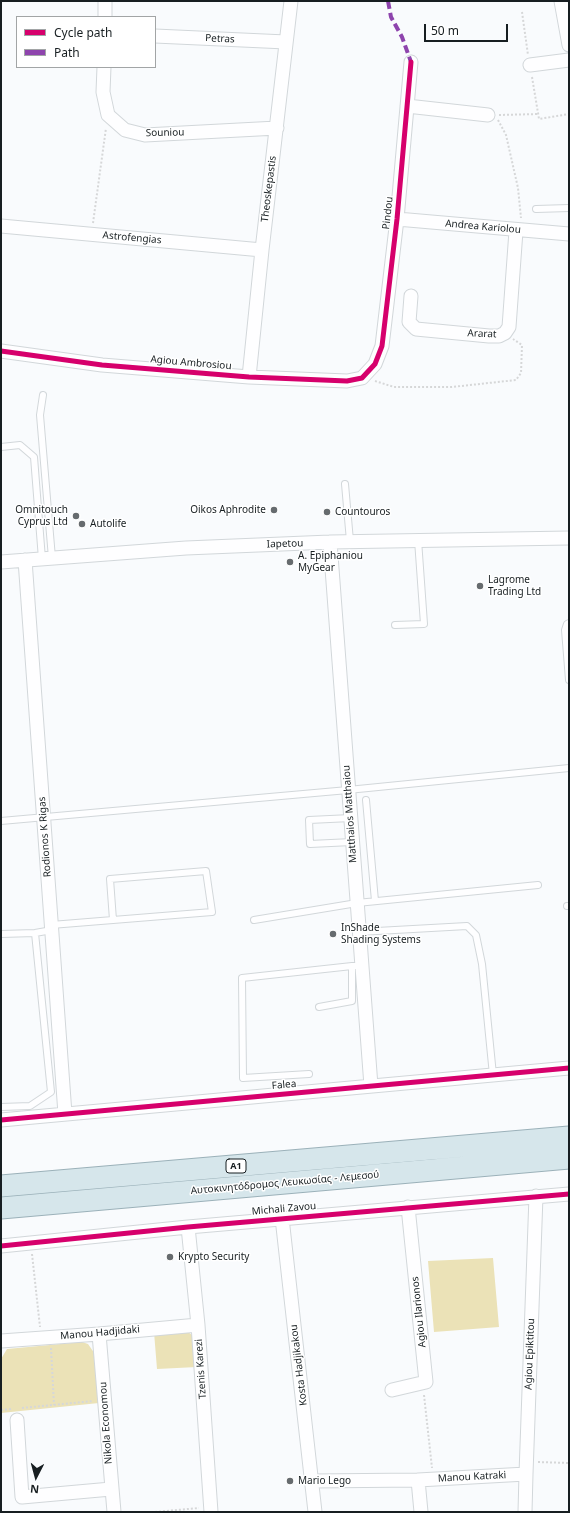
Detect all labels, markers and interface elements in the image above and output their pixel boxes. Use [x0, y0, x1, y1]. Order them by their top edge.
legend [16, 16, 156, 68]
scale bar [426, 16, 510, 42]
text: 50 m [431, 22, 459, 39]
text: Cycle path [54, 24, 112, 41]
street label: Petras [205, 32, 235, 46]
text: Path [54, 44, 80, 61]
street label: Souniou [146, 127, 184, 139]
street label: Theoskepastis [259, 155, 279, 223]
street label: Pindou [380, 196, 396, 230]
street label: Andrea Kariolou [445, 218, 521, 236]
street label: Astrofengias [102, 229, 162, 247]
street label: Ararat [467, 327, 497, 341]
street label: Agiou Ambrosiou [150, 353, 232, 373]
place label: Omnitouch Cyprus Ltd [15, 504, 68, 528]
place label: Oikos Aphrodite [190, 504, 266, 516]
marker: Oikos Aphrodite [269, 505, 279, 515]
place label: Countouros [335, 506, 390, 518]
marker: Countouros [322, 507, 332, 517]
marker: Omnitouch Cyprus Ltd [71, 511, 81, 521]
place label: Autolife [90, 518, 126, 530]
marker: Autolife [77, 519, 87, 529]
street label: Iapetou [266, 537, 304, 551]
place label: A. Epiphaniou MyGear [298, 550, 363, 574]
marker: A. Epiphaniou MyGear [285, 557, 295, 567]
place label: Lagrome Trading Ltd [488, 574, 541, 598]
marker: Lagrome Trading Ltd [475, 581, 485, 591]
street label: Matthaios Matthaiou [341, 765, 359, 863]
street label: Rodionos K Rigas [36, 796, 54, 878]
place label: InShade Shading Systems [341, 922, 421, 946]
marker: InShade Shading Systems [328, 929, 338, 939]
street label: Falea [271, 1078, 297, 1092]
road number: A1 [226, 1159, 246, 1173]
street label: Αυτοκινητόδρομος Λευκωσίας - Λεμεσού [190, 1169, 380, 1197]
street label: Michali Zavou [251, 1200, 317, 1218]
place label: Krypto Security [178, 1251, 249, 1263]
marker: Krypto Security [165, 1252, 175, 1262]
street label: Agiou Ilarionos [409, 1276, 429, 1348]
street label: Agiou Epiktitou [523, 1318, 537, 1390]
street label: Manou Hadjidaki [60, 1324, 140, 1342]
street label: Kosta Hadjikakou [288, 1324, 310, 1406]
street label: Tzenis Karezi [193, 1339, 209, 1399]
street label: Nikola Economou [97, 1381, 115, 1465]
north arrow [16, 1457, 56, 1497]
street label: Manou Katraki [437, 1469, 507, 1485]
place label: Mario Lego [298, 1475, 351, 1487]
marker: Mario Lego [285, 1476, 295, 1486]
text: N [29, 1482, 40, 1497]

